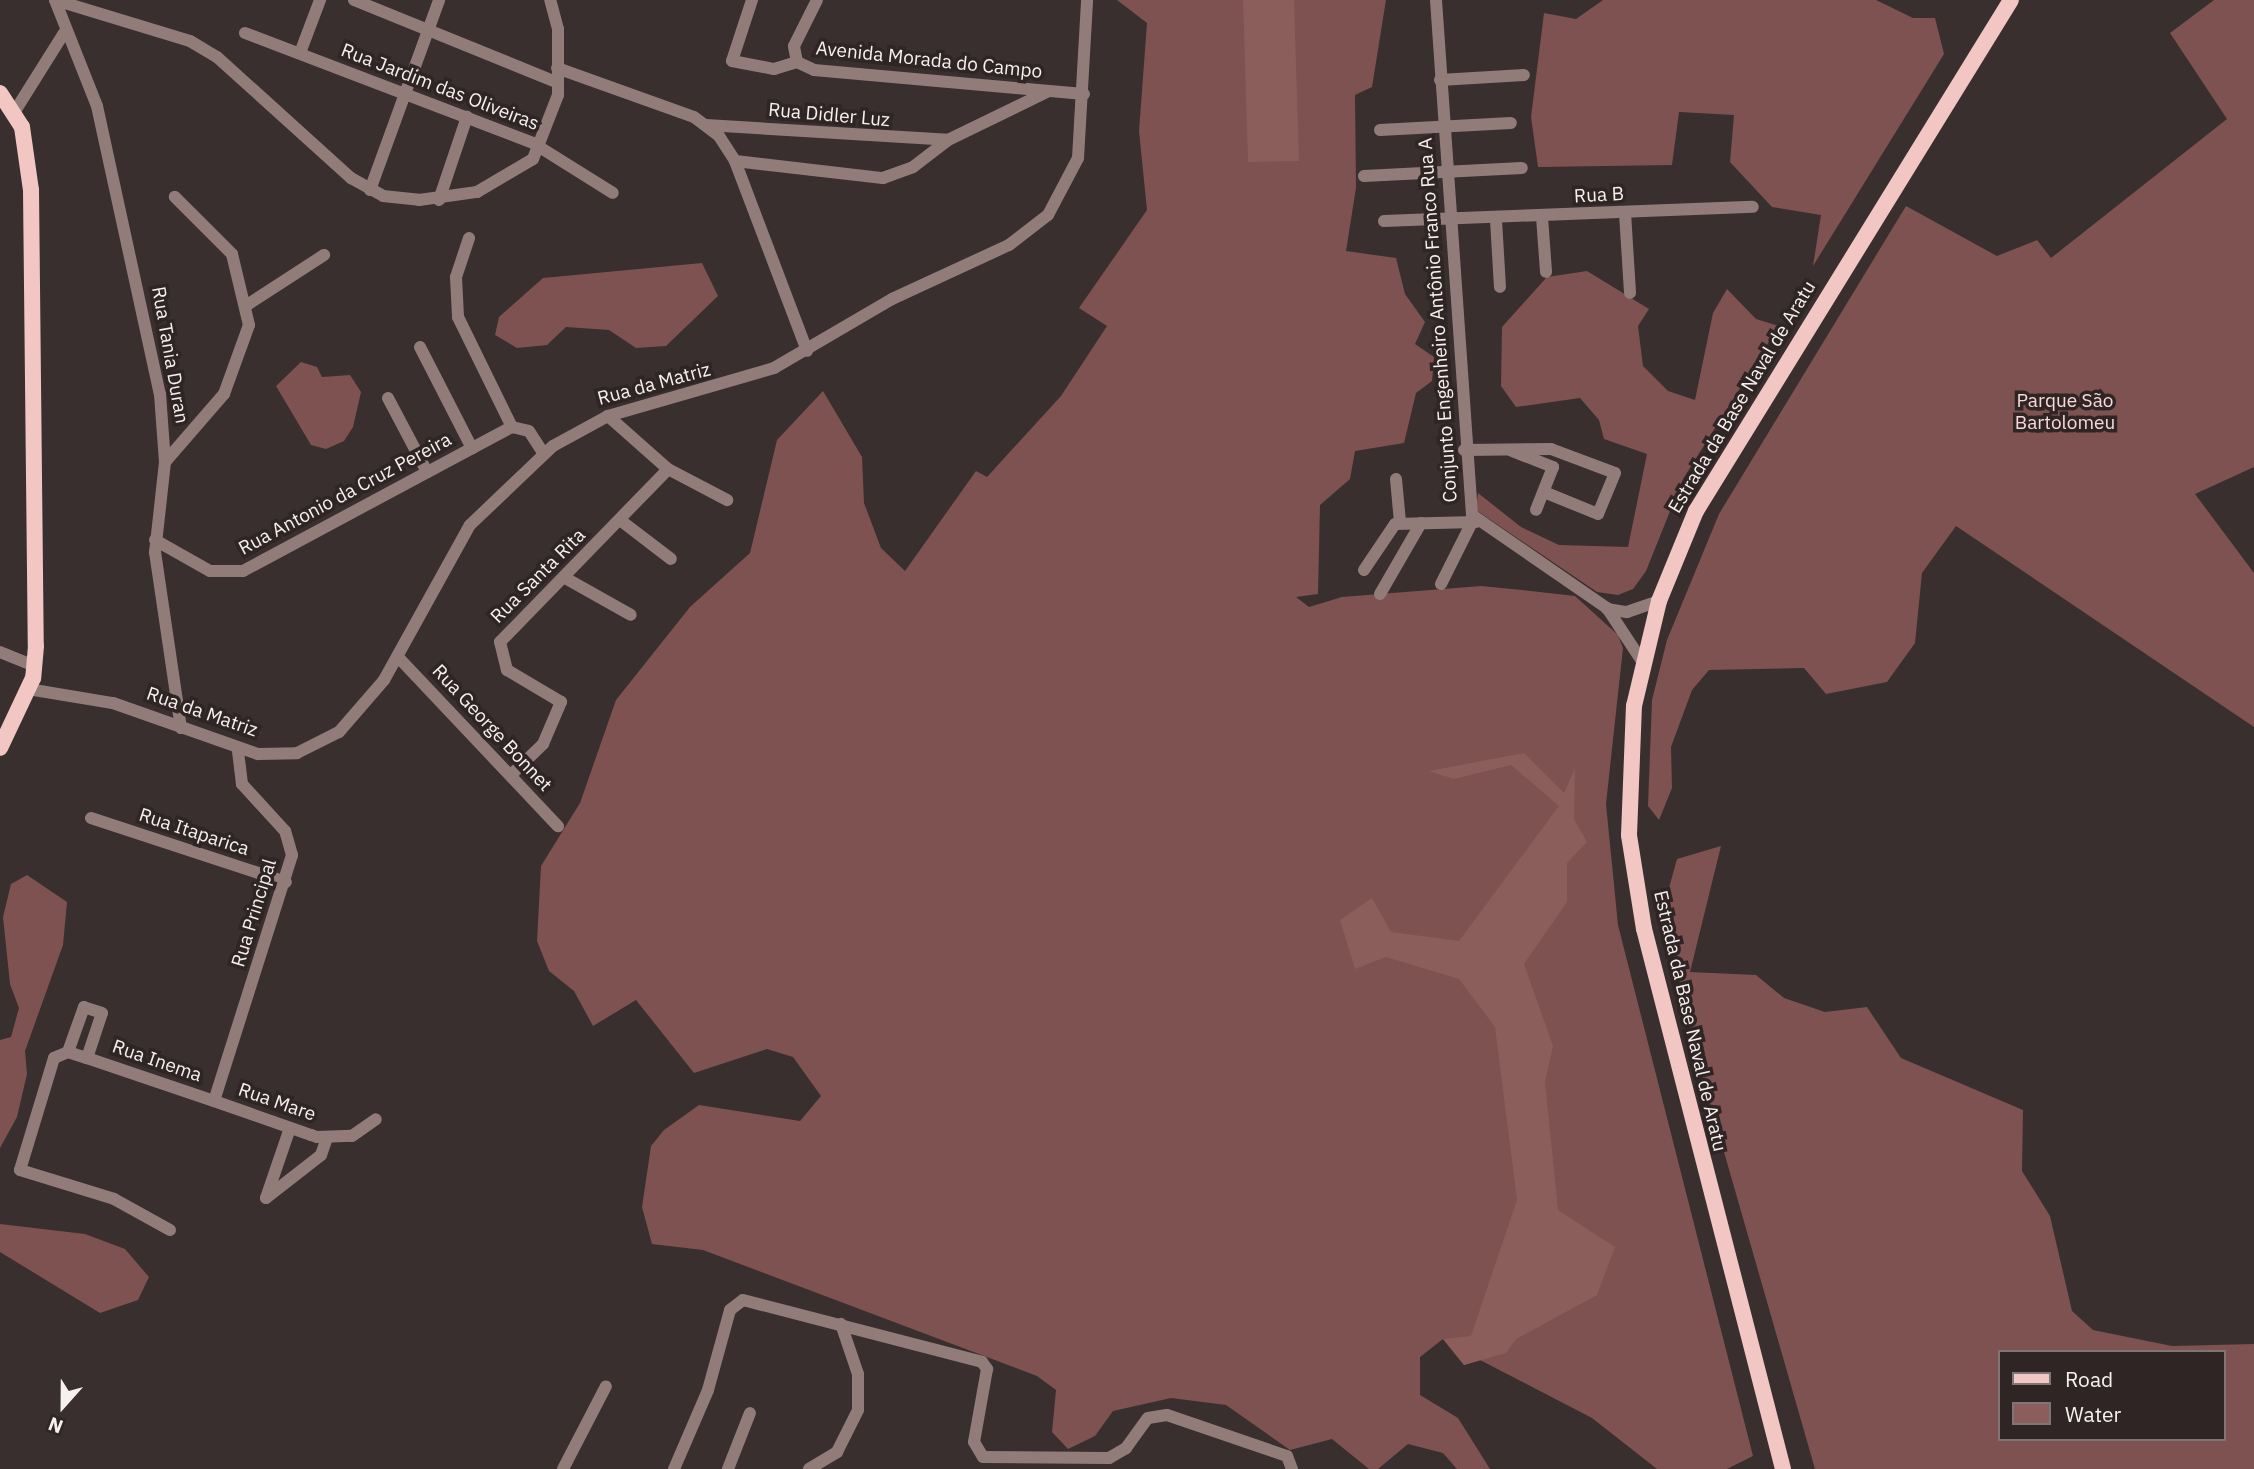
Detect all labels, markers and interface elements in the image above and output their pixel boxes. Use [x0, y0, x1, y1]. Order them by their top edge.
street label: Avenida Morada do Campo [815, 37, 1043, 83]
street label: Rua Jardim das Oliveiras [338, 39, 542, 135]
street label: Rua Didler Luz [767, 98, 891, 132]
street label: Conjunto Engenheiro Antônio Franco Rua A [1414, 137, 1462, 503]
street label: Rua B [1573, 182, 1625, 208]
street label: Estrada da Base Naval de Aratu [1663, 277, 1821, 517]
street label: Rua Tania Duran [147, 285, 193, 425]
street label: Rua da Matriz [595, 358, 713, 410]
park label: Parque São Bartolomeu [2015, 390, 2115, 434]
street label: Rua Antonio da Cruz Pereira [235, 428, 455, 560]
street label: Rua Santa Rita [486, 524, 590, 628]
street label: Rua George Bonnet [427, 660, 557, 796]
street label: Rua da Matriz [143, 682, 261, 742]
street label: Rua Itaparica [136, 803, 252, 861]
street label: Rua Principal [227, 856, 281, 970]
street label: Estrada da Base Naval de Aratu [1649, 888, 1731, 1154]
street label: Rua Inema [109, 1035, 205, 1087]
street label: Rua Mare [235, 1078, 319, 1126]
legend [1998, 1350, 2226, 1441]
text: Road [2065, 1365, 2113, 1393]
north arrow [28, 1371, 98, 1441]
text: Water [2065, 1400, 2121, 1428]
text: N [45, 1412, 66, 1439]

